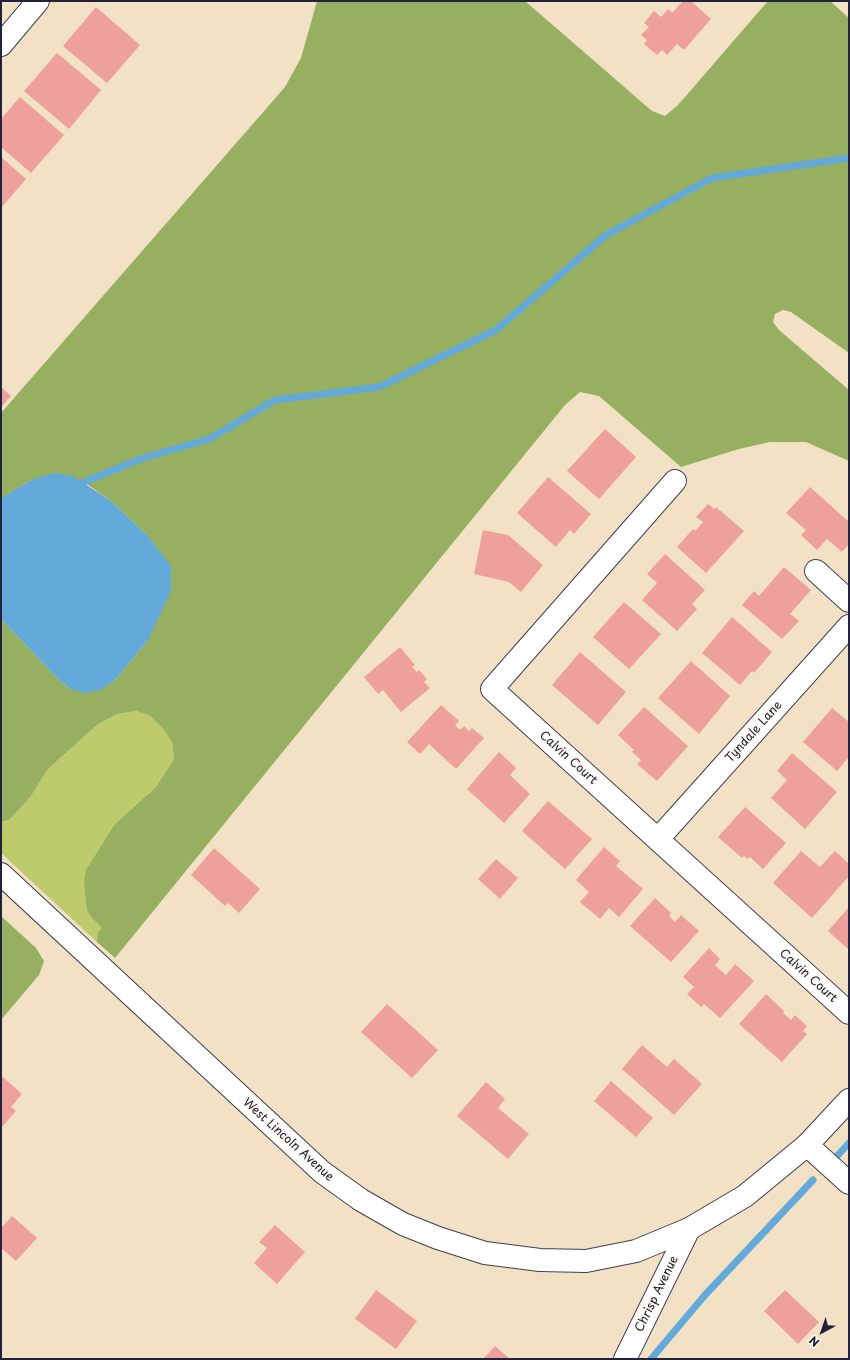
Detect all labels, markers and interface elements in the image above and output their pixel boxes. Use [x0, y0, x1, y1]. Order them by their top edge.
street label: Tyndale Lane [723, 698, 785, 766]
street label: Calvin Court [536, 728, 600, 788]
street label: Calvin Court [776, 946, 840, 1006]
street label: West Lincoln Avenue [240, 1096, 336, 1184]
street label: Chrisp Avenue [632, 1254, 682, 1334]
north arrow [802, 1312, 842, 1352]
text: N [805, 1332, 823, 1351]

